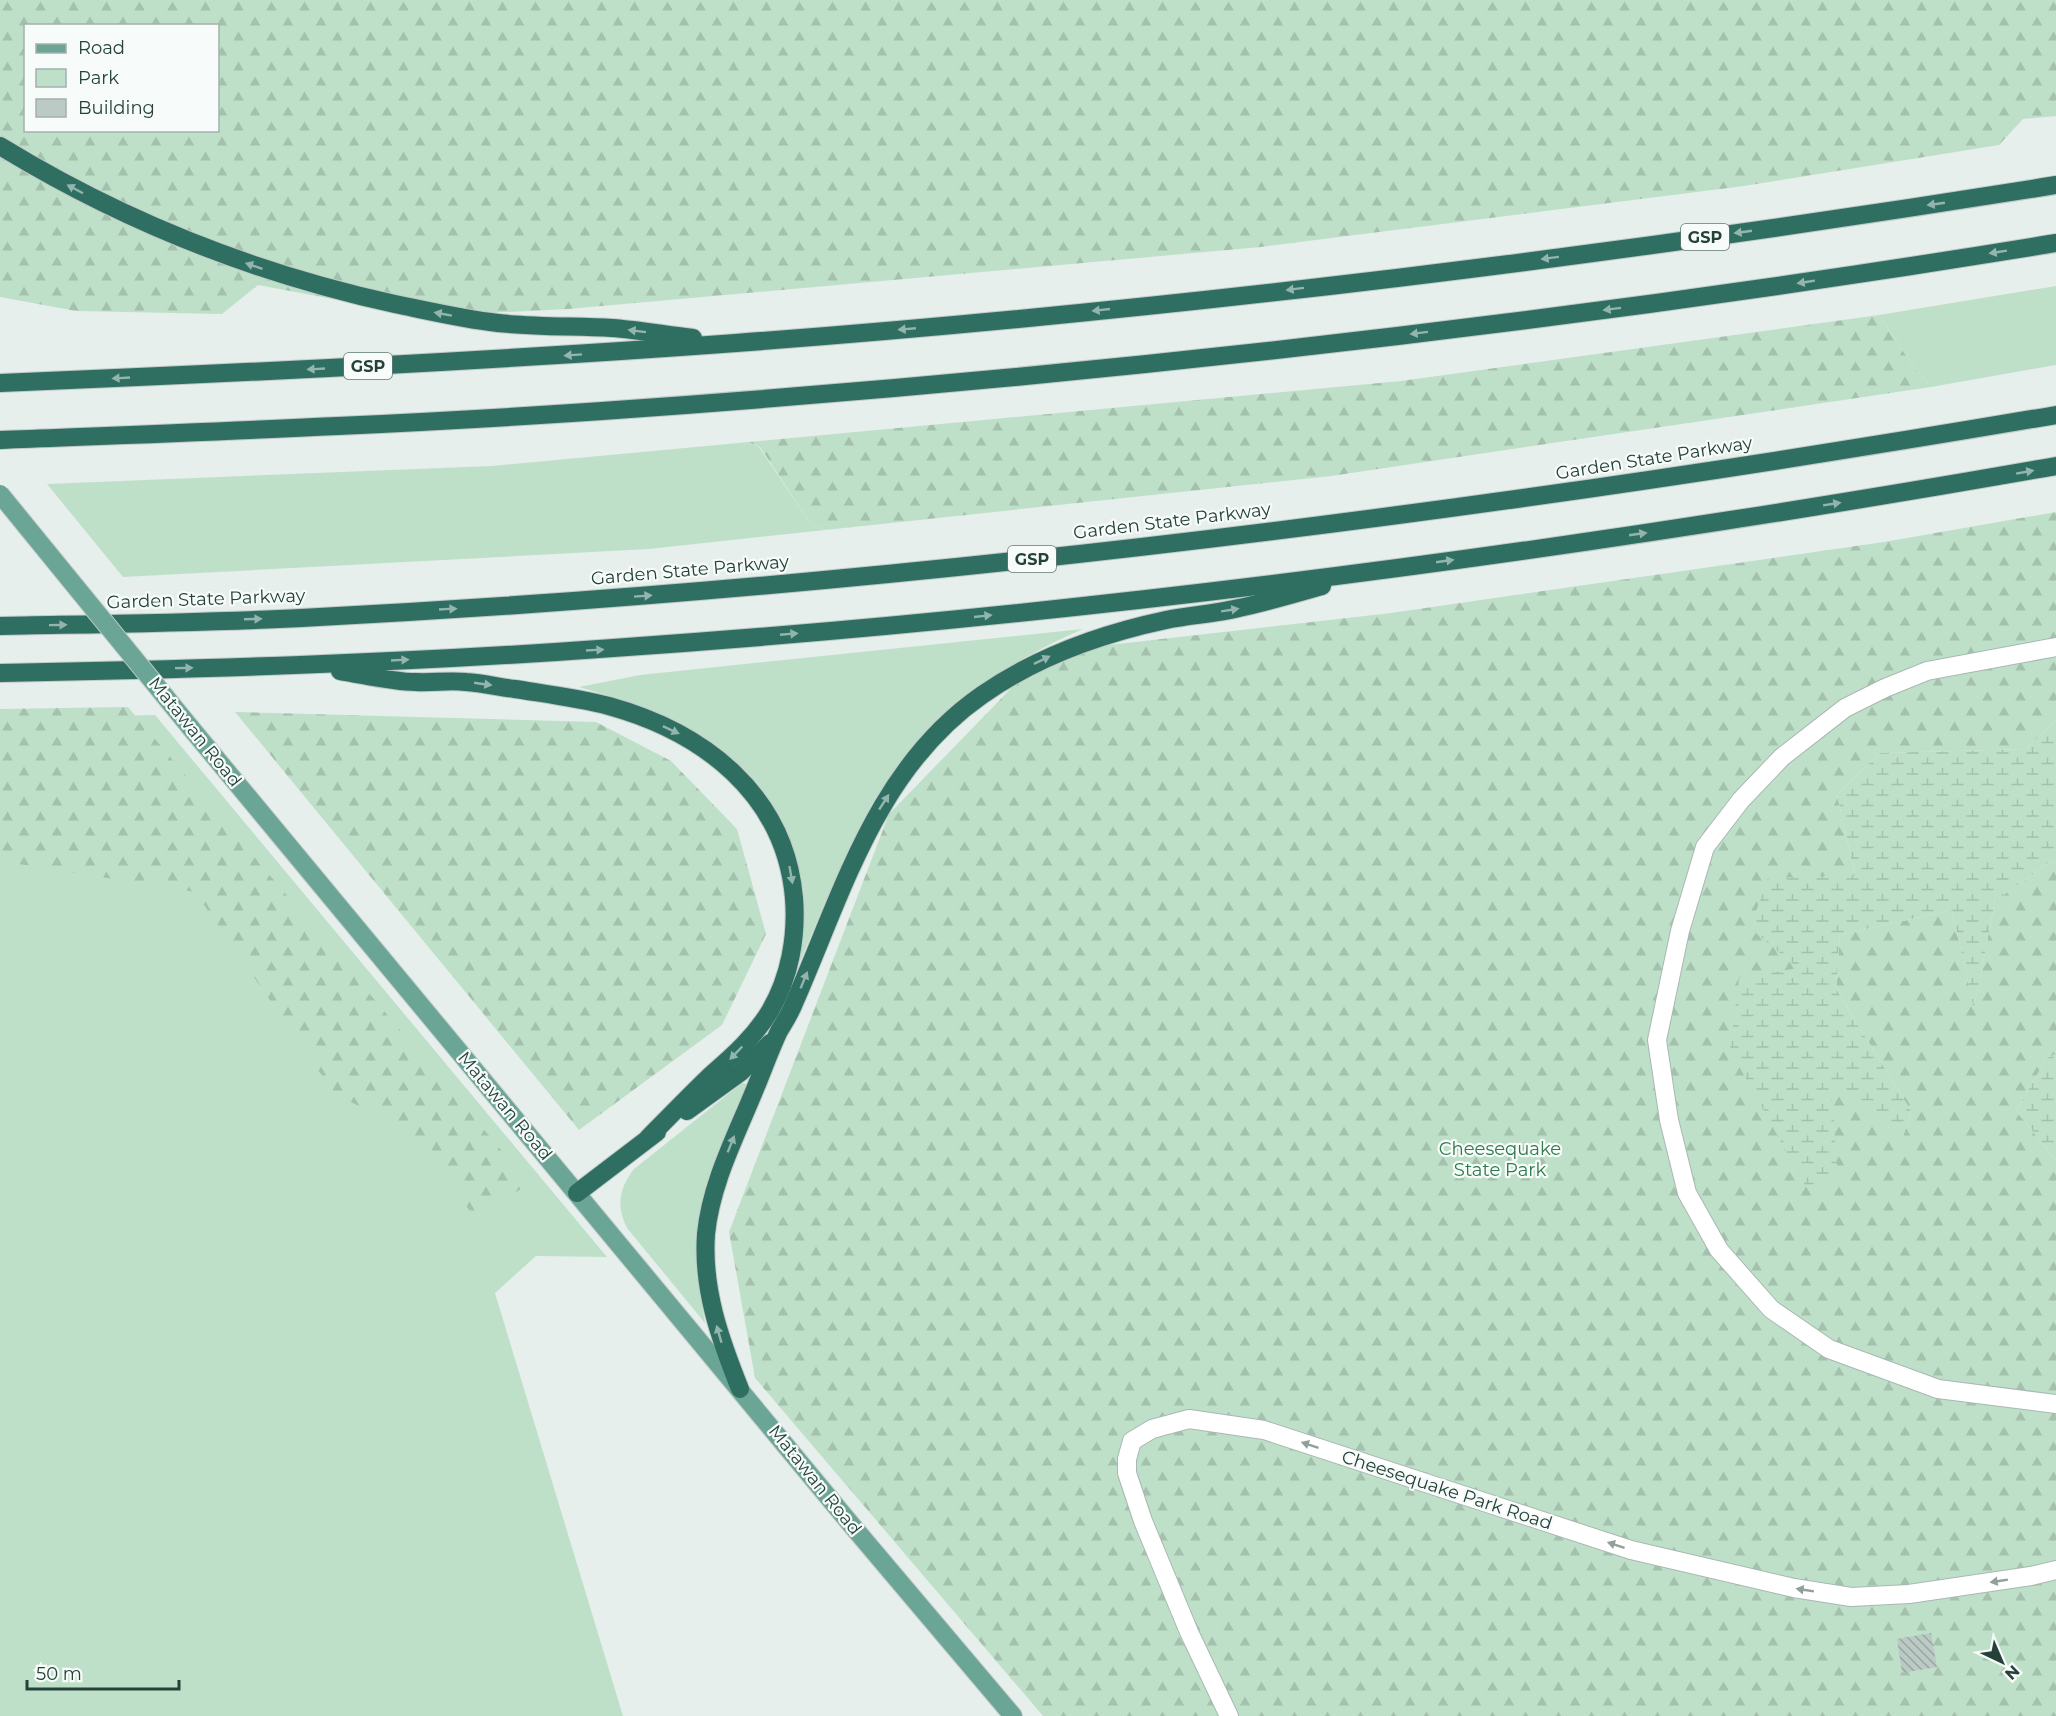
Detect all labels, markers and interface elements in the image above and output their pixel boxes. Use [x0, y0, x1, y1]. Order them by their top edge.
legend [24, 24, 219, 132]
text: Road [78, 37, 125, 59]
text: Park [78, 67, 119, 89]
text: Building [78, 97, 155, 119]
one-way arrow [66, 184, 83, 194]
one-way arrow [1926, 199, 1945, 208]
road number: GSP [1681, 224, 1729, 250]
one-way arrow [1733, 227, 1752, 236]
one-way arrow [1989, 248, 2008, 257]
one-way arrow [1540, 253, 1559, 263]
one-way arrow [245, 260, 263, 270]
one-way arrow [1796, 277, 1815, 286]
one-way arrow [1285, 284, 1304, 294]
one-way arrow [1603, 304, 1622, 313]
one-way arrow [1091, 305, 1110, 315]
one-way arrow [433, 309, 452, 318]
one-way arrow [897, 324, 916, 333]
one-way arrow [627, 326, 646, 336]
one-way arrow [1409, 328, 1428, 338]
one-way arrow [564, 350, 583, 359]
road number: GSP [344, 353, 392, 379]
one-way arrow [306, 364, 325, 373]
one-way arrow [112, 373, 131, 382]
street label: Garden State Parkway [1554, 432, 1754, 484]
one-way arrow [2015, 467, 2034, 476]
street label: Garden State Parkway [1072, 498, 1272, 544]
one-way arrow [1823, 499, 1842, 508]
one-way arrow [1629, 529, 1648, 538]
road number: GSP [1008, 546, 1056, 572]
street label: Garden State Parkway [590, 550, 790, 590]
one-way arrow [1436, 557, 1455, 566]
street label: Garden State Parkway [106, 585, 306, 613]
one-way arrow [633, 591, 652, 600]
one-way arrow [439, 604, 458, 614]
one-way arrow [1220, 605, 1239, 614]
one-way arrow [974, 611, 993, 621]
one-way arrow [244, 615, 263, 624]
one-way arrow [49, 620, 68, 630]
one-way arrow [780, 629, 799, 639]
one-way arrow [585, 645, 604, 654]
one-way arrow [1034, 655, 1051, 665]
one-way arrow [391, 656, 410, 665]
one-way arrow [175, 663, 194, 673]
street label: Matawan Road [144, 673, 246, 791]
one-way arrow [473, 679, 492, 689]
one-way arrow [663, 725, 680, 734]
one-way arrow [878, 795, 890, 811]
one-way arrow [787, 865, 796, 884]
one-way arrow [800, 971, 809, 989]
one-way arrow [730, 1045, 744, 1059]
street label: Matawan Road [453, 1047, 557, 1165]
one-way arrow [727, 1135, 736, 1153]
park label: Cheesequake State Park [1439, 1138, 1561, 1181]
one-way arrow [714, 1325, 723, 1343]
street label: Matawan Road [764, 1421, 866, 1539]
one-way arrow [1301, 1440, 1319, 1450]
street label: Cheesequake Park Road [1339, 1446, 1555, 1534]
one-way arrow [1607, 1539, 1625, 1549]
one-way arrow [1989, 1576, 2008, 1585]
one-way arrow [1796, 1585, 1815, 1594]
north arrow [1972, 1632, 2032, 1692]
scale bar [27, 1653, 178, 1691]
text: N [2001, 1661, 2023, 1684]
text: 50 m [36, 1663, 82, 1685]

